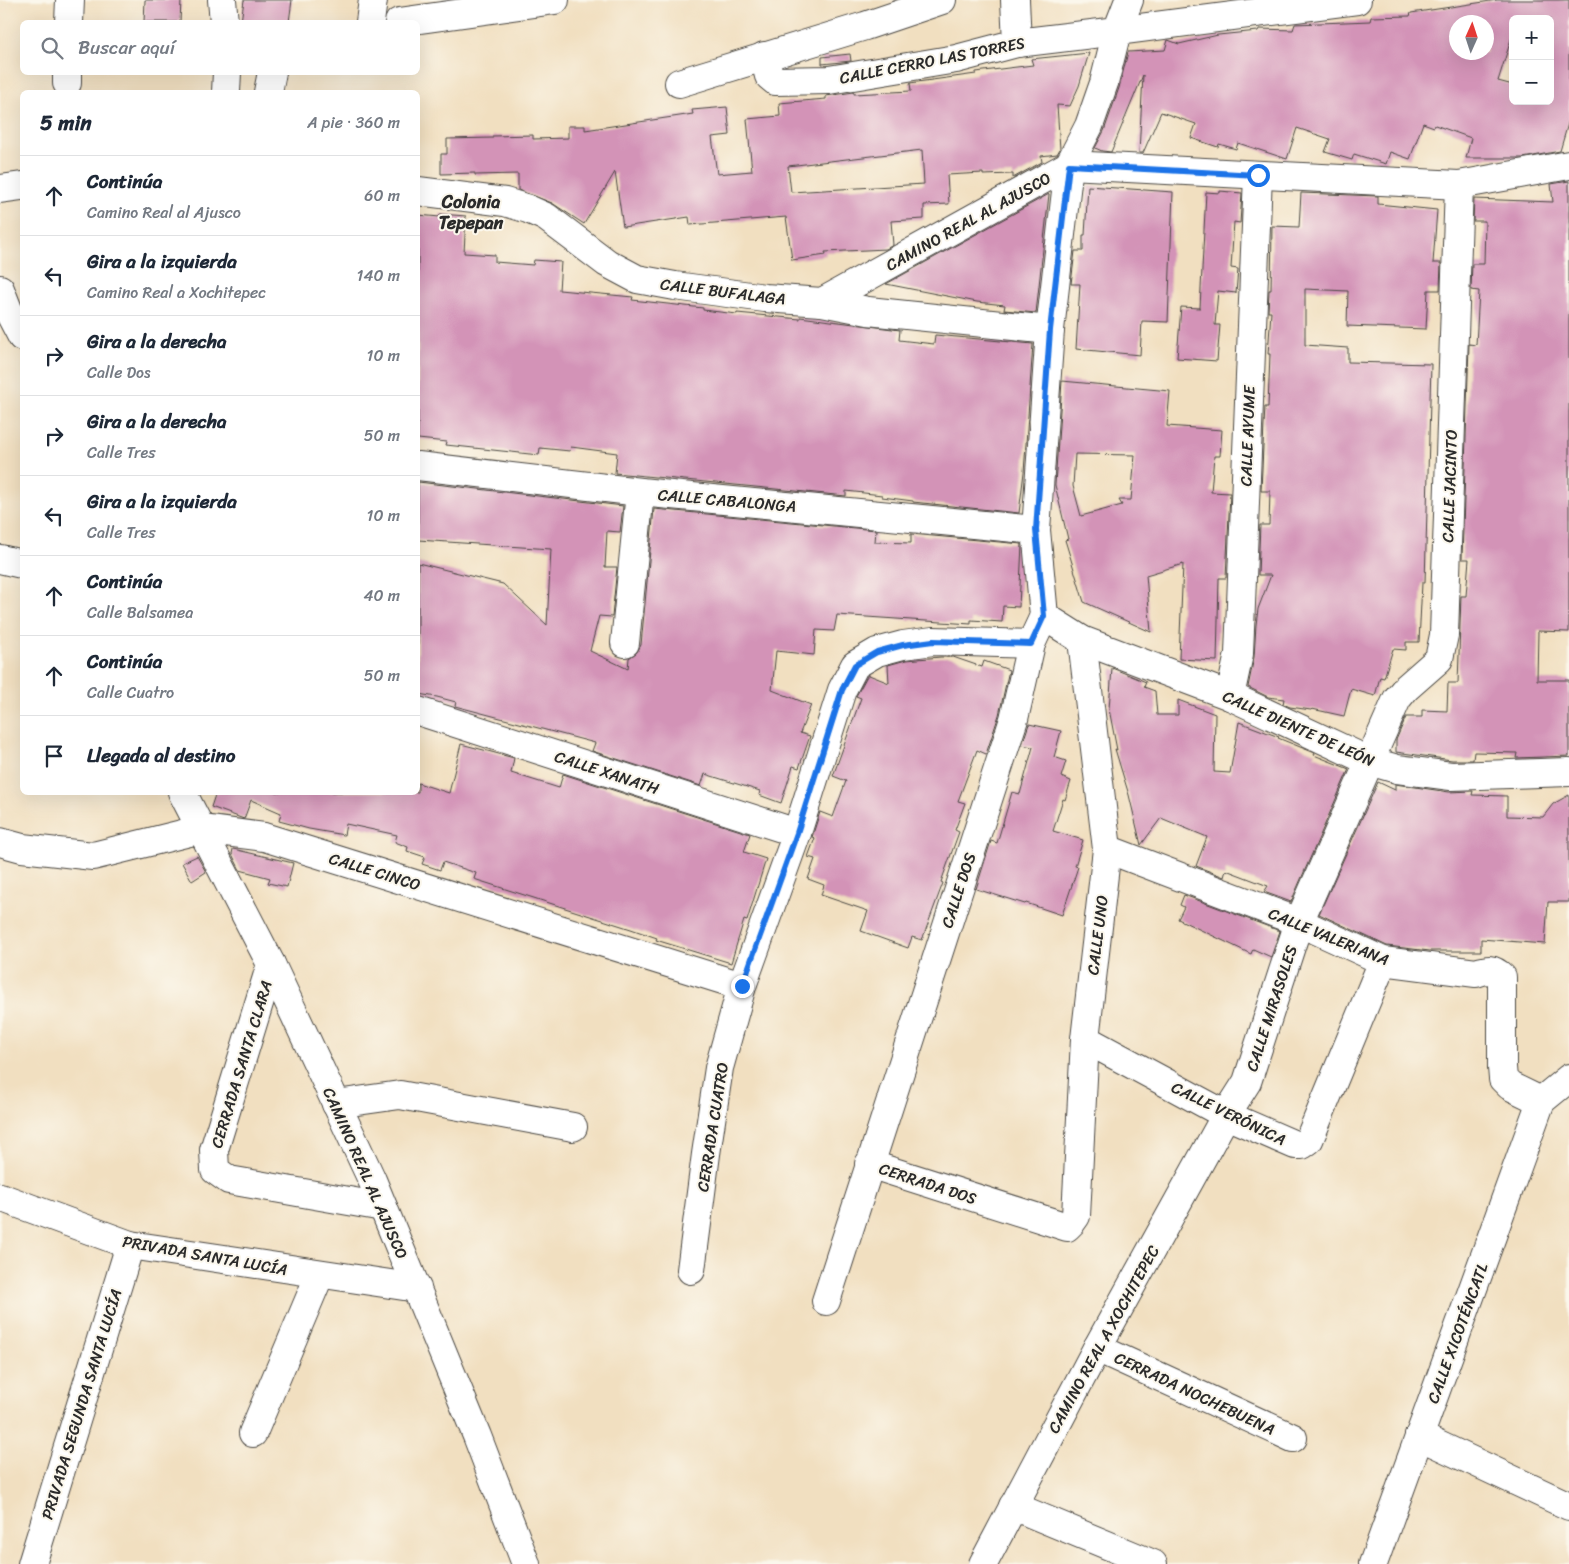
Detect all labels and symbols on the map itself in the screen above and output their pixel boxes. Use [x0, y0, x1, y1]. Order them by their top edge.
north arrow [1449, 15, 1494, 60]
street label: CALLE CERRO LAS TORRES [837, 28, 1028, 93]
street label: CAMINO REAL AL AJUSCO [880, 164, 1057, 279]
route start [1247, 164, 1270, 187]
district label: Colonia Tepepan [439, 186, 504, 239]
street label: CALLE BUFALAGA [659, 269, 787, 314]
street label: CALLE AYUME [1231, 384, 1264, 487]
street label: CALLE JACINTO [1433, 429, 1466, 543]
street label: CALLE CABALONGA [657, 480, 797, 521]
street label: CALLE DIENTE DE LEÓN [1218, 682, 1380, 775]
street label: CALLE XANATH [551, 742, 664, 803]
street label: CALLE CINCO [325, 844, 424, 899]
street label: CALLE DOS [933, 848, 984, 932]
street label: CALLE UNO [1078, 894, 1117, 976]
street label: CALLE VALERIANA [1264, 899, 1394, 974]
street label: CALLE MIRASOLES [1237, 941, 1306, 1075]
route end [731, 975, 754, 998]
street label: CERRADA SANTA CLARA [202, 977, 281, 1152]
street label: CERRADA CUATRO [688, 1060, 737, 1194]
street label: CALLE VERÓNICA [1166, 1073, 1291, 1154]
street label: CAMINO REAL AL AJUSCO [315, 1082, 417, 1264]
street label: CERRADA DOS [875, 1154, 981, 1213]
street label: PRIVADA SANTA LUCÍA [120, 1227, 290, 1284]
street label: CAMINO REAL A XOCHITEPEC [1039, 1240, 1167, 1439]
street label: CALLE XICOTÉNCATL [1419, 1258, 1497, 1408]
street label: PRIVADA SEGUNDA SANTA LUCÍA [33, 1285, 130, 1523]
street label: CERRADA NOCHEBUENA [1109, 1343, 1280, 1444]

